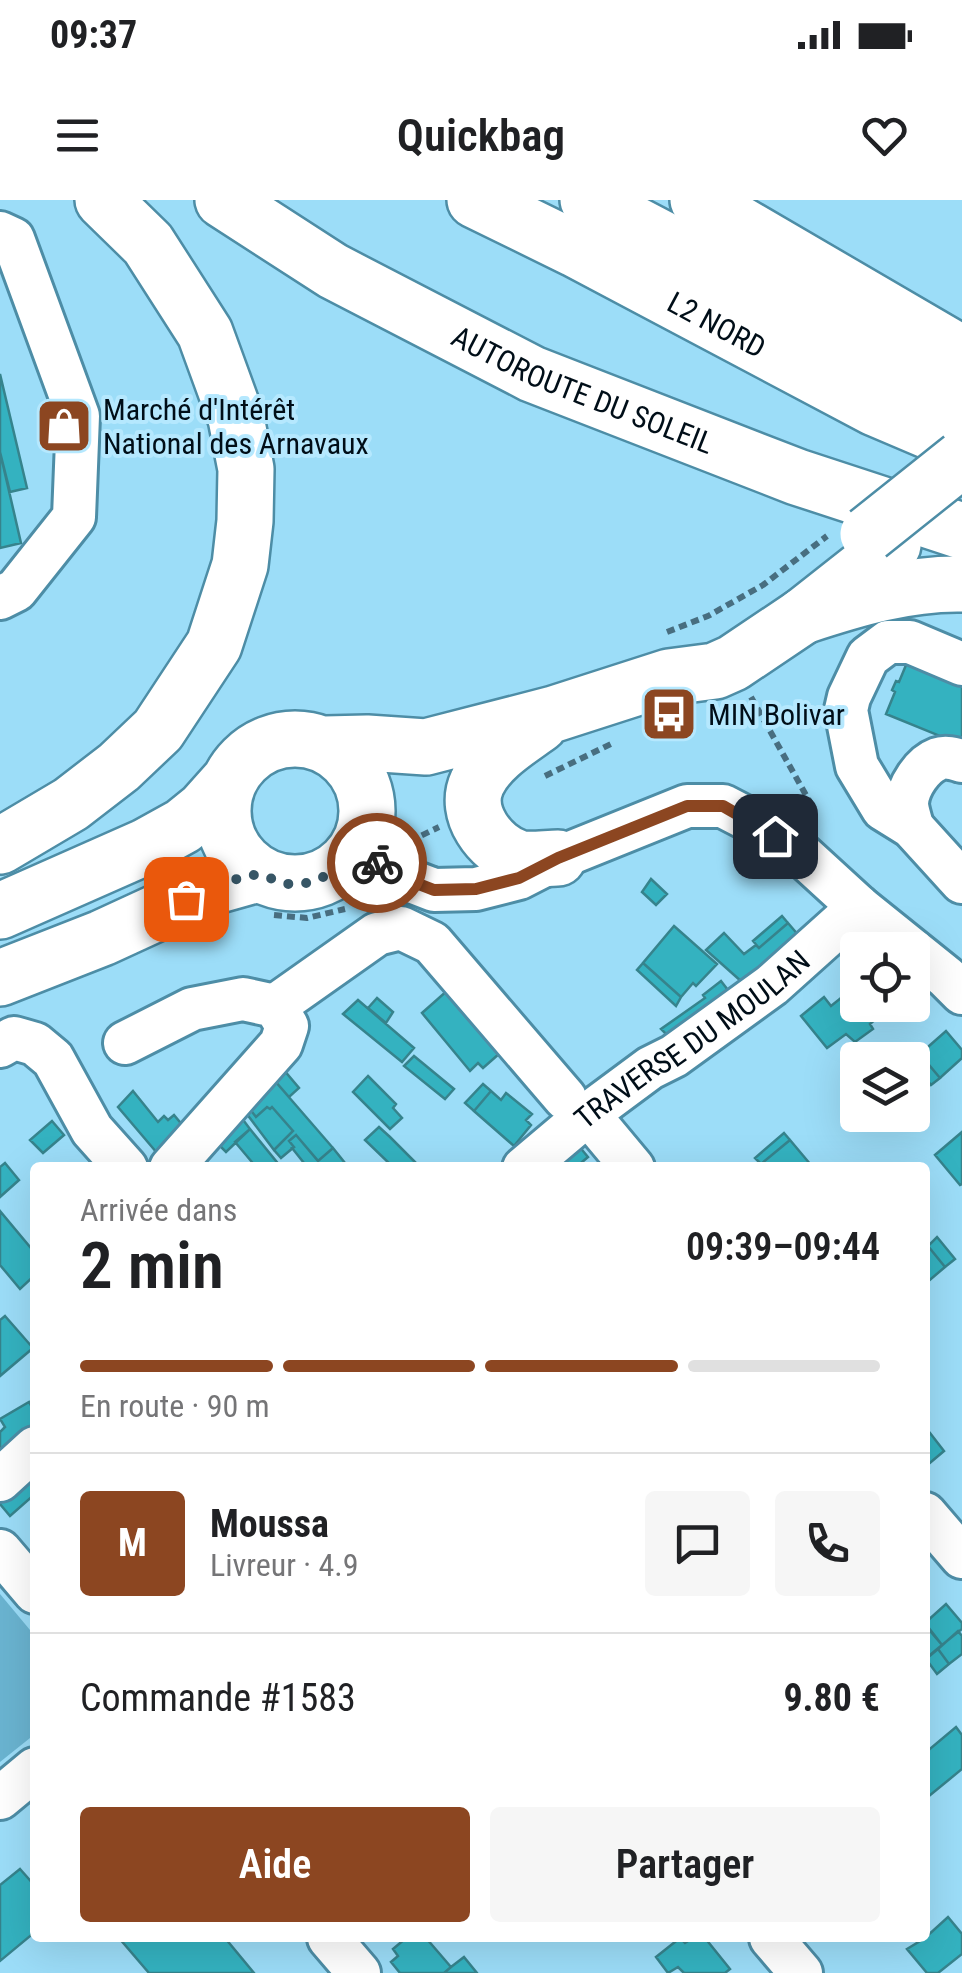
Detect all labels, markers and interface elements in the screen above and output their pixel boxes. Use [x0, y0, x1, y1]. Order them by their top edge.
text: 09:37 [50, 13, 137, 57]
icon: menu [50, 108, 105, 163]
icon: heart [857, 108, 912, 163]
text: Quickbag [397, 109, 565, 162]
street label: L2 NORD [662, 284, 772, 364]
street label: AUTOROUTE DU SOLEIL [446, 318, 719, 460]
place label: Marché d'Intérêt National des Arnavaux [103, 392, 369, 461]
shop icon: Marché d'Intérêt National des Arnavaux [34, 396, 94, 456]
bus stop icon: MIN Bolivar [639, 684, 699, 744]
place label: MIN Bolivar [708, 697, 845, 732]
pin [733, 794, 818, 879]
icon: home [748, 809, 803, 864]
courier [327, 813, 427, 913]
icon: bike [350, 836, 405, 891]
pin [144, 857, 229, 942]
icon: bag [159, 872, 214, 927]
map controls [840, 932, 930, 1132]
button: locate [840, 932, 930, 1022]
street label: TRAVERSE DU MOULAN [567, 943, 816, 1135]
button: layers [840, 1042, 930, 1132]
text: Arrivée dans [80, 1191, 237, 1229]
text: 09:39–09:44 [686, 1225, 880, 1269]
text: 2 min [80, 1228, 224, 1304]
text: En route · 90 m [80, 1387, 270, 1425]
button: chat [645, 1491, 750, 1596]
button: phone [775, 1491, 880, 1596]
text: Moussa [210, 1502, 329, 1546]
text: M [118, 1521, 147, 1565]
text: Livreur · 4.9 [210, 1546, 358, 1584]
text: Commande #1583 [80, 1676, 356, 1720]
text: 9.80 € [783, 1676, 880, 1720]
button: Aide [80, 1807, 470, 1922]
button: Partager [490, 1807, 880, 1922]

